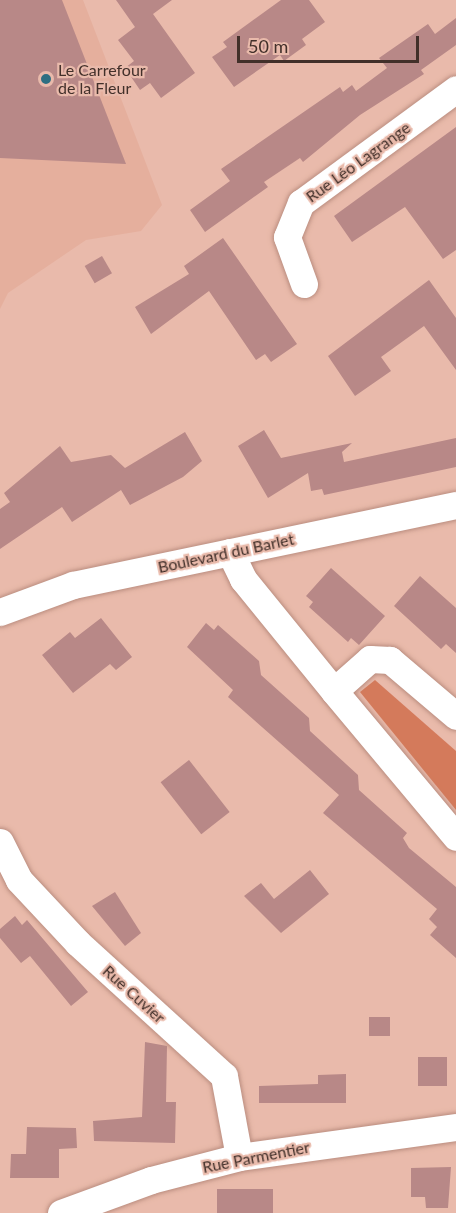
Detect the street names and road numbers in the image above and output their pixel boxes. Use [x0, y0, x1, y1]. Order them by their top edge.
street label: Rue Léo Lagrange [302, 118, 414, 206]
street label: Boulevard du Barlet [156, 529, 296, 577]
street label: Rue Cuvier [99, 961, 169, 1027]
street label: Rue Parmentier [201, 1137, 311, 1177]

